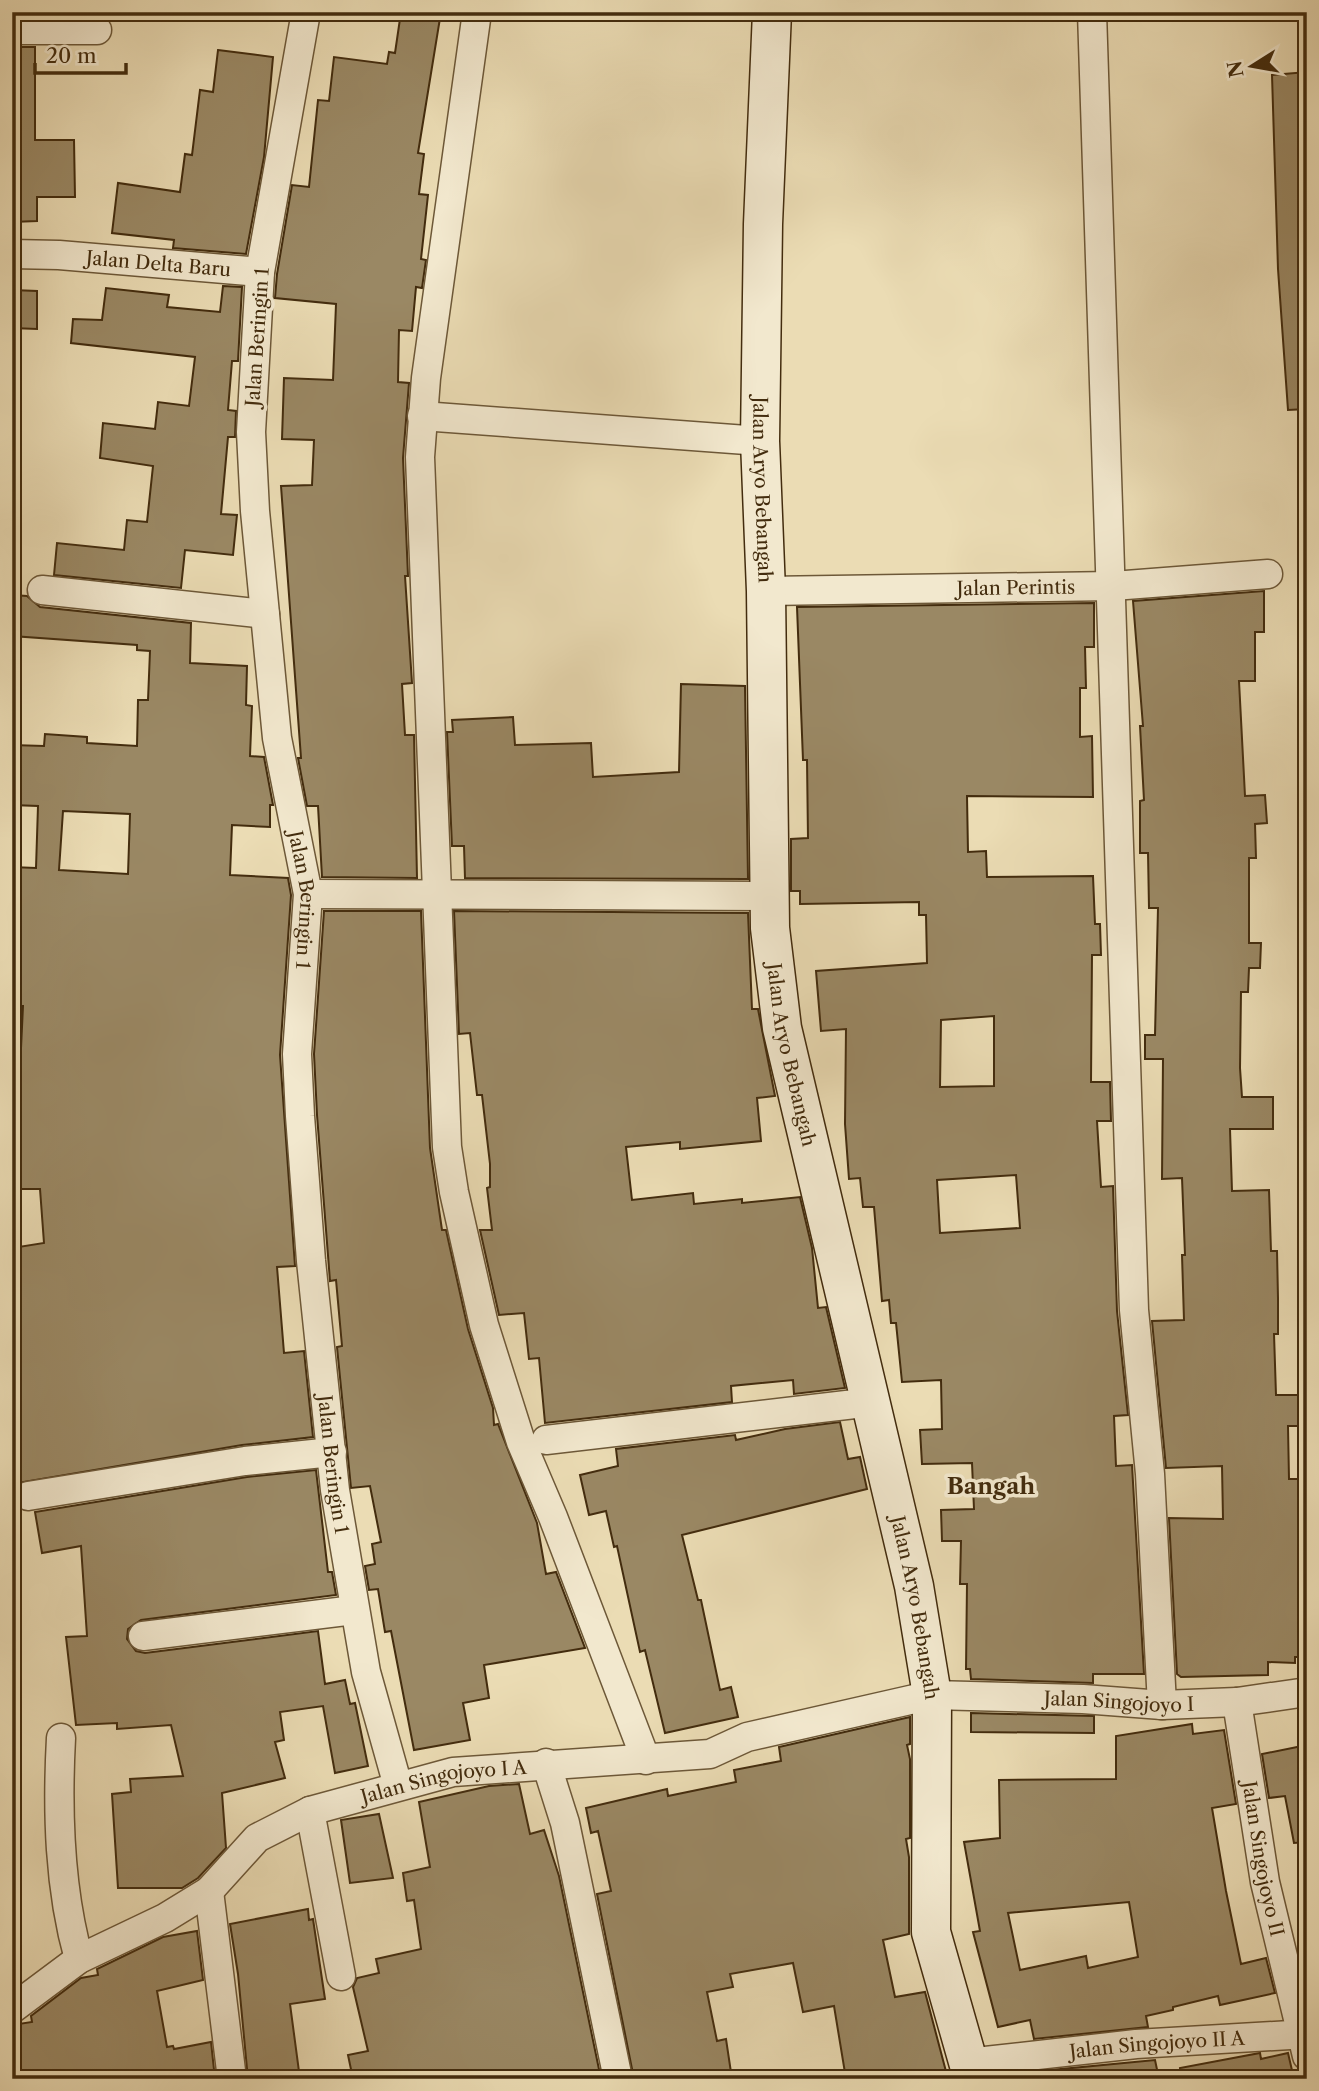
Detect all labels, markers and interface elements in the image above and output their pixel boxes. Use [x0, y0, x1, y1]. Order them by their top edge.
scale bar [35, 32, 126, 76]
north arrow [1218, 32, 1288, 102]
text: 20 m [46, 43, 97, 68]
text: N [1223, 59, 1249, 79]
street label: Jalan Delta Baru [82, 246, 232, 282]
street label: Jalan Beringin 1 [241, 267, 274, 410]
street label: Jalan Aryo Bebangah [748, 393, 777, 584]
street label: Jalan Perintis [954, 576, 1075, 600]
street label: Jalan Beringin 1 [283, 826, 319, 970]
street label: Jalan Aryo Bebangah [762, 959, 821, 1149]
street label: Jalan Beringin 1 [313, 1391, 353, 1536]
district label: Bangah [947, 1472, 1035, 1500]
street label: Jalan Aryo Bebangah [885, 1511, 944, 1701]
street label: Jalan Singojoyo I [1041, 1687, 1195, 1717]
street label: Jalan Singojoyo I A [355, 1756, 528, 1809]
street label: Jalan Singojoyo II [1237, 1777, 1289, 1939]
street label: Jalan Singojoyo II A [1065, 2027, 1246, 2064]

